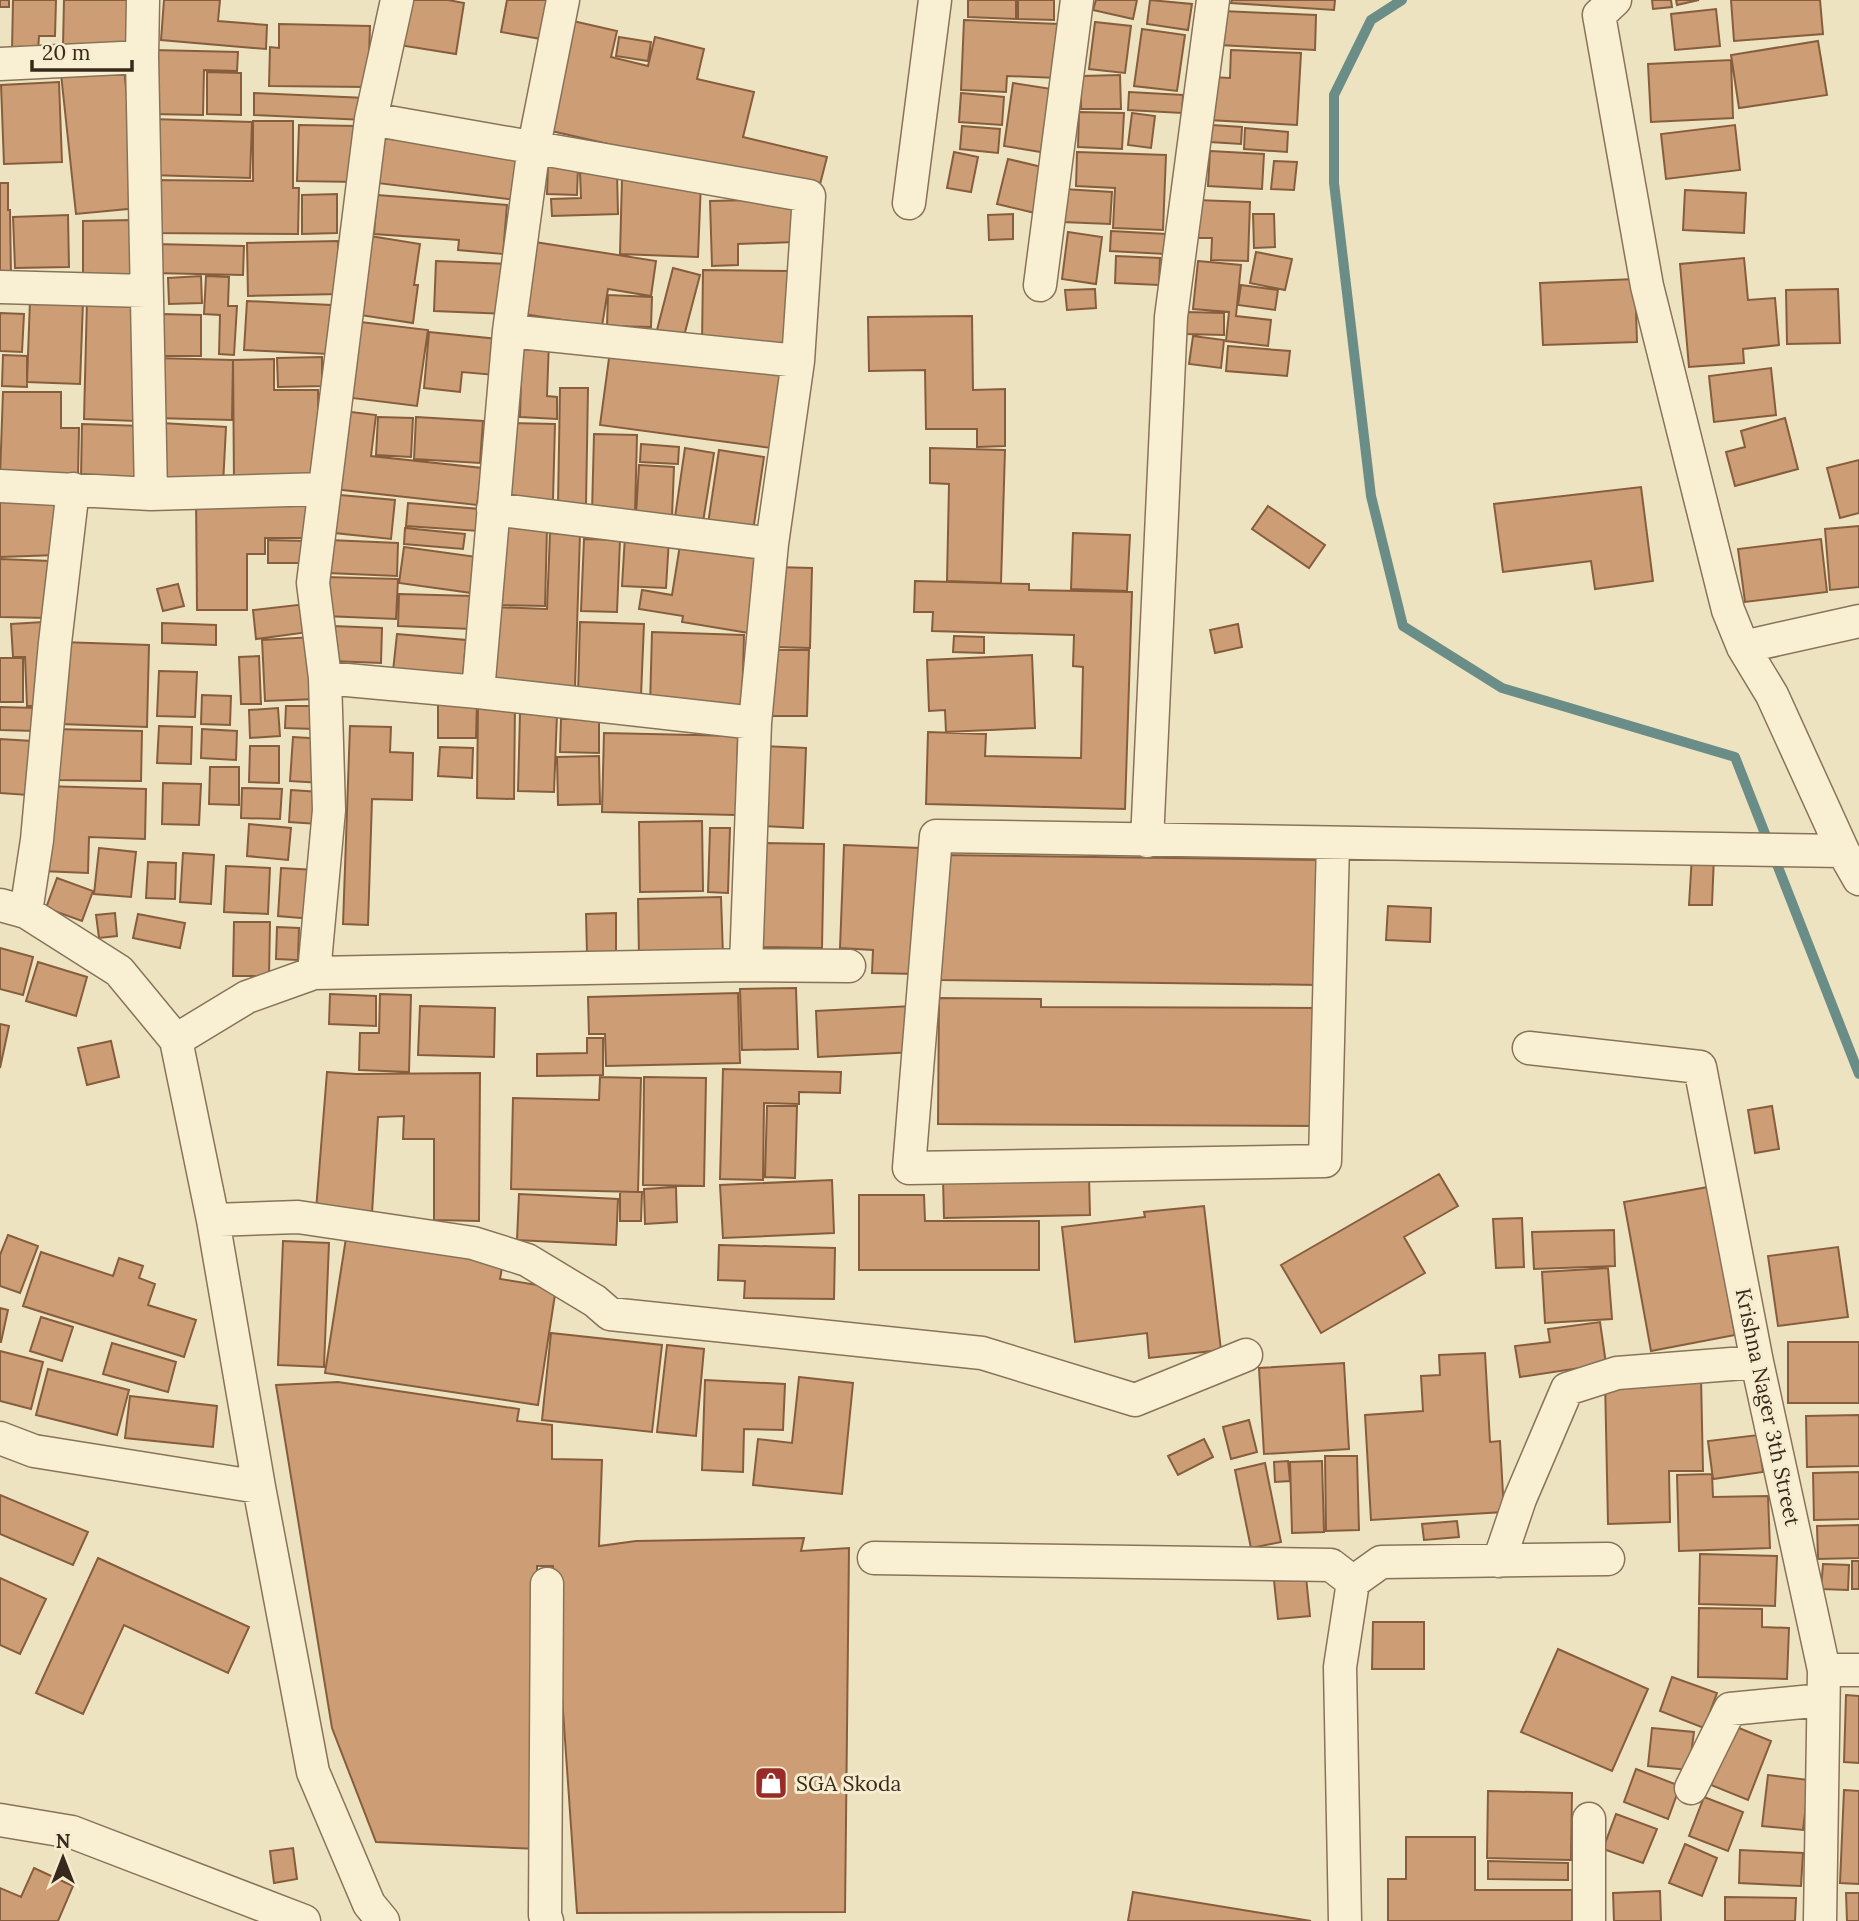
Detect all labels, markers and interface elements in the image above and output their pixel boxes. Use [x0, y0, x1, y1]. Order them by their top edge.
scale bar [32, 28, 131, 72]
text: 20 m [42, 39, 91, 66]
street label: Krishna Nager 3th Street [1730, 1286, 1807, 1529]
shop icon: SGA Skoda [752, 1764, 790, 1802]
place label: SGA Skoda [796, 1770, 901, 1797]
north arrow [28, 1823, 98, 1893]
text: N [56, 1829, 71, 1853]

